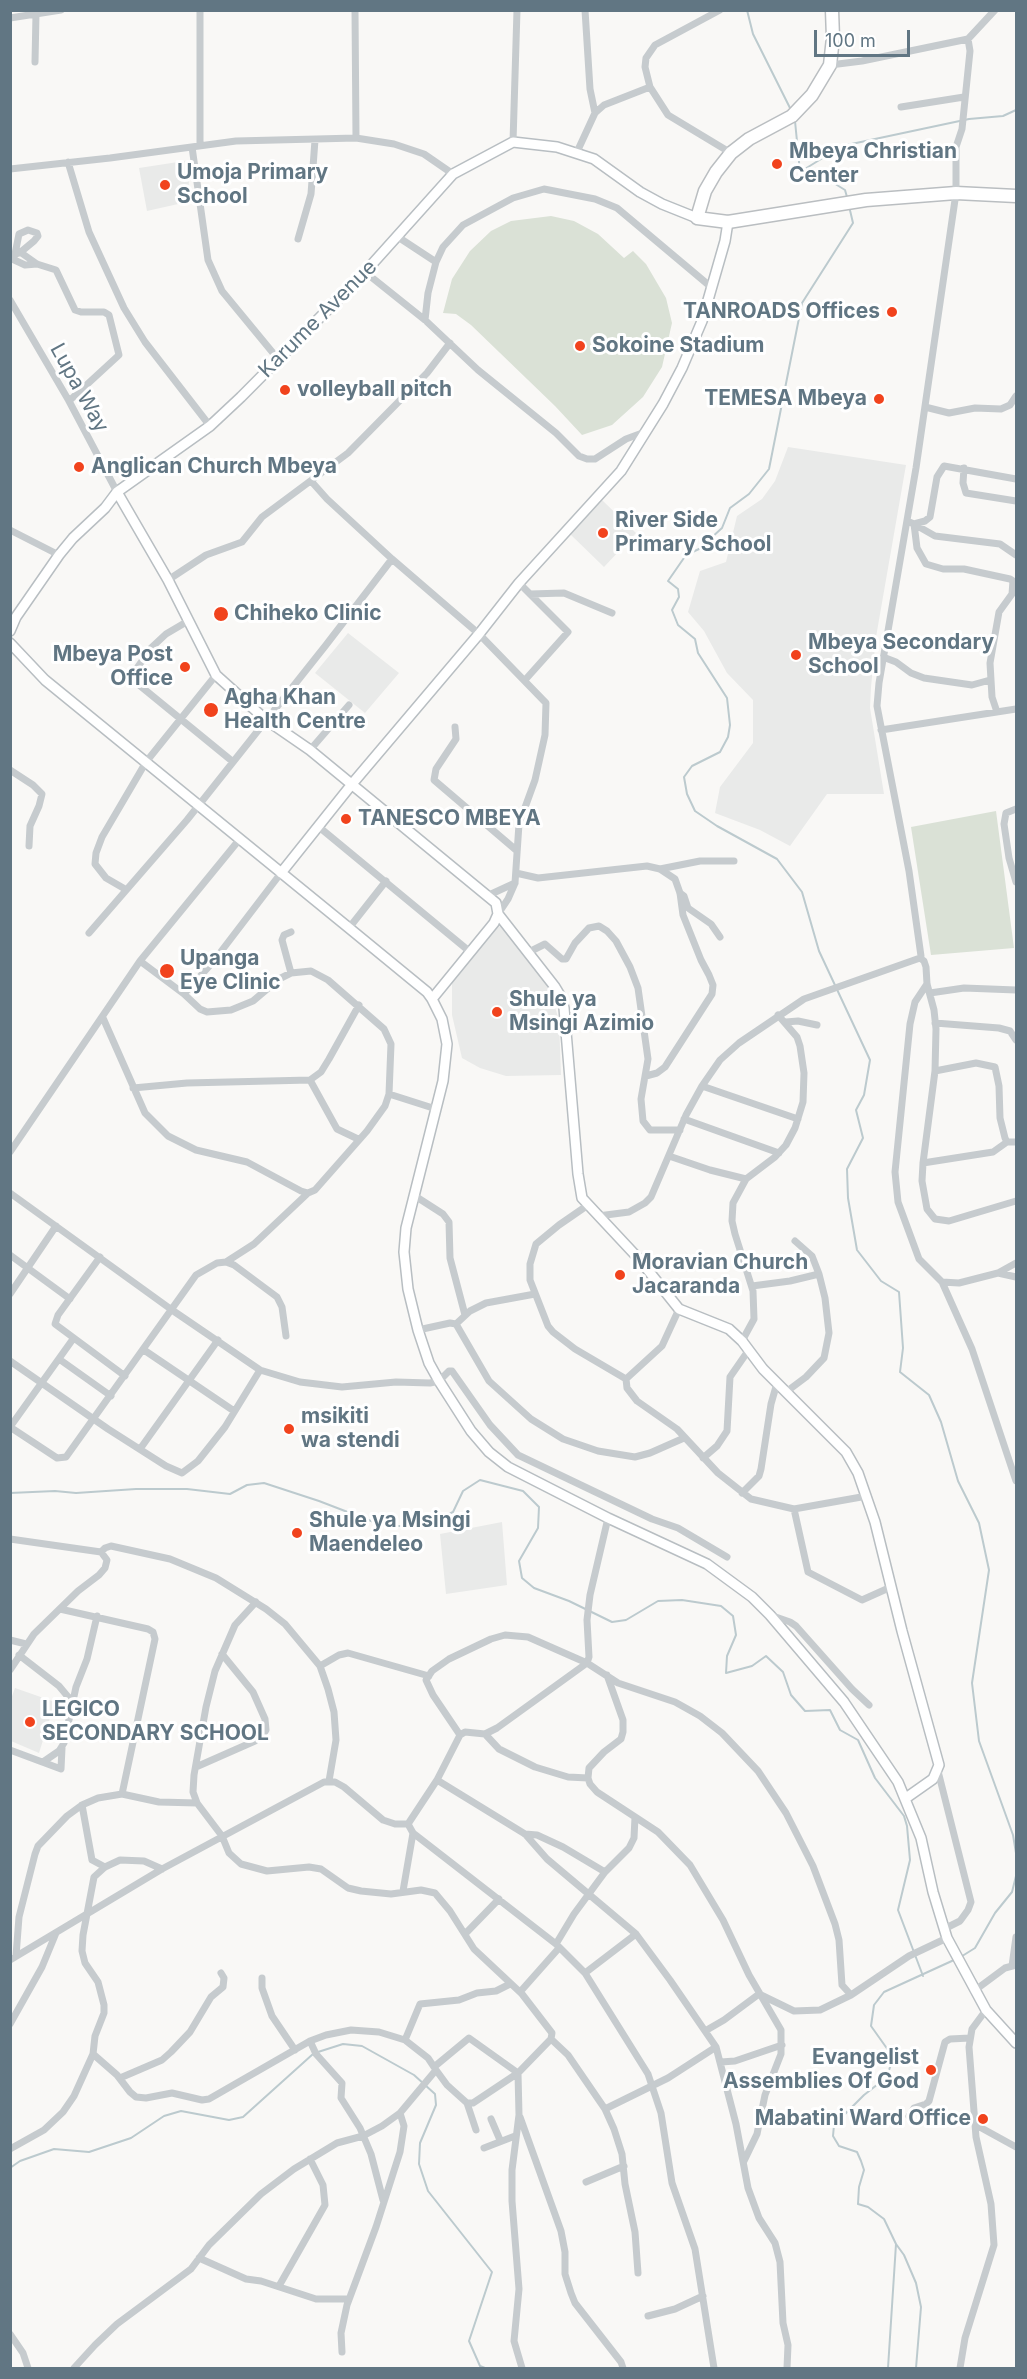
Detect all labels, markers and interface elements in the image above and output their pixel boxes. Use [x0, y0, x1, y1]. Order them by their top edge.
scale bar [817, 18, 913, 56]
text: 100 m [825, 30, 876, 51]
place label: Mbeya Christian Center [789, 139, 957, 189]
marker: Mbeya Christian Center [770, 157, 784, 171]
place label: Umoja Primary School [177, 160, 328, 210]
marker: Umoja Primary School [158, 178, 172, 192]
street label: Karume Avenue [254, 255, 382, 383]
place label: TANROADS Offices [683, 299, 880, 325]
marker: TANROADS Offices [885, 305, 899, 319]
place label: Sokoine Stadium [592, 333, 764, 359]
street label: Lupa Way [44, 339, 114, 437]
marker: Sokoine Stadium [573, 339, 587, 353]
place label: volleyball pitch [297, 377, 452, 403]
marker: volleyball pitch [278, 383, 292, 397]
place label: TEMESA Mbeya [704, 386, 867, 412]
marker: TEMESA Mbeya [872, 392, 886, 406]
place label: Anglican Church Mbeya [91, 454, 337, 480]
marker: Anglican Church Mbeya [72, 460, 86, 474]
place label: River Side Primary School [615, 508, 771, 558]
marker: River Side Primary School [596, 526, 610, 540]
place label: Chiheko Clinic [234, 601, 381, 627]
marker: Chiheko Clinic [212, 605, 230, 623]
place label: Mbeya Secondary School [808, 630, 994, 680]
place label: Mbeya Post Office [53, 642, 173, 692]
marker: Mbeya Secondary School [789, 648, 803, 662]
marker: Mbeya Post Office [178, 660, 192, 674]
place label: Agha Khan Health Centre [224, 685, 366, 735]
marker: Agha Khan Health Centre [202, 701, 220, 719]
place label: TANESCO MBEYA [358, 806, 541, 832]
marker: TANESCO MBEYA [339, 812, 353, 826]
place label: Upanga Eye Clinic [180, 946, 281, 996]
marker: Upanga Eye Clinic [158, 962, 176, 980]
place label: Shule ya Msingi Azimio [509, 987, 654, 1037]
marker: Shule ya Msingi Azimio [490, 1005, 504, 1019]
place label: Moravian Church Jacaranda [632, 1250, 808, 1300]
marker: Moravian Church Jacaranda [613, 1268, 627, 1282]
place label: msikiti wa stendi [301, 1404, 400, 1454]
marker: msikiti wa stendi [282, 1422, 296, 1436]
place label: Shule ya Msingi Maendeleo [309, 1508, 471, 1558]
marker: Shule ya Msingi Maendeleo [290, 1526, 304, 1540]
place label: LEGICO SECONDARY SCHOOL [42, 1697, 269, 1747]
marker: LEGICO SECONDARY SCHOOL [23, 1715, 37, 1729]
place label: Evangelist Assemblies Of God [723, 2045, 919, 2095]
marker: Evangelist Assemblies Of God [924, 2063, 938, 2077]
place label: Mabatini Ward Office [755, 2106, 971, 2132]
marker: Mabatini Ward Office [976, 2112, 990, 2126]

